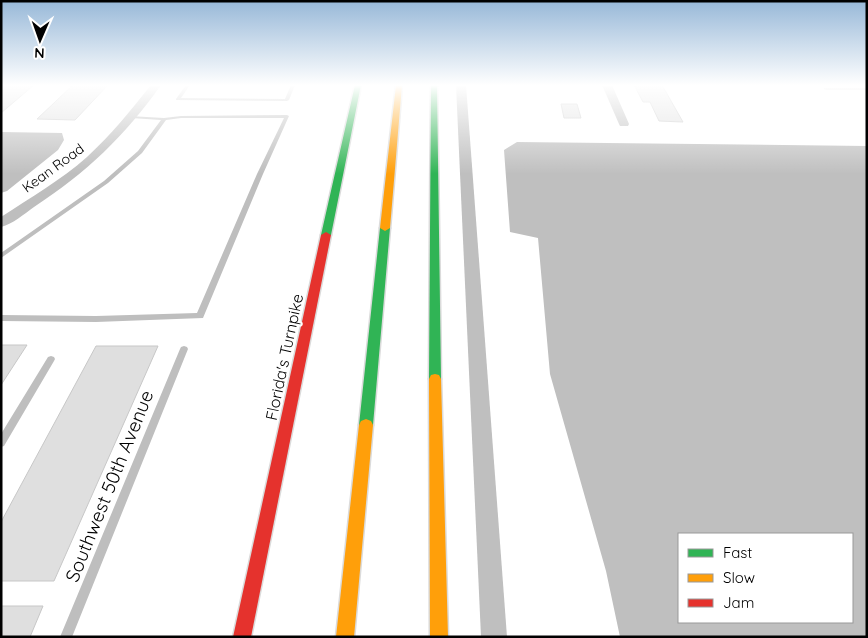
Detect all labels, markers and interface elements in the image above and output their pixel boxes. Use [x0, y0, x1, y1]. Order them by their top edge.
north arrow [15, 15, 65, 65]
text: N [34, 44, 45, 62]
street label: Kean Road [18, 139, 88, 197]
street label: Florida's Turnpike [261, 292, 307, 422]
street label: Southwest 50th Avenue [60, 387, 158, 585]
legend [678, 533, 853, 623]
text: Fast [723, 543, 752, 562]
text: Slow [723, 568, 755, 587]
text: Jam [723, 593, 754, 612]

